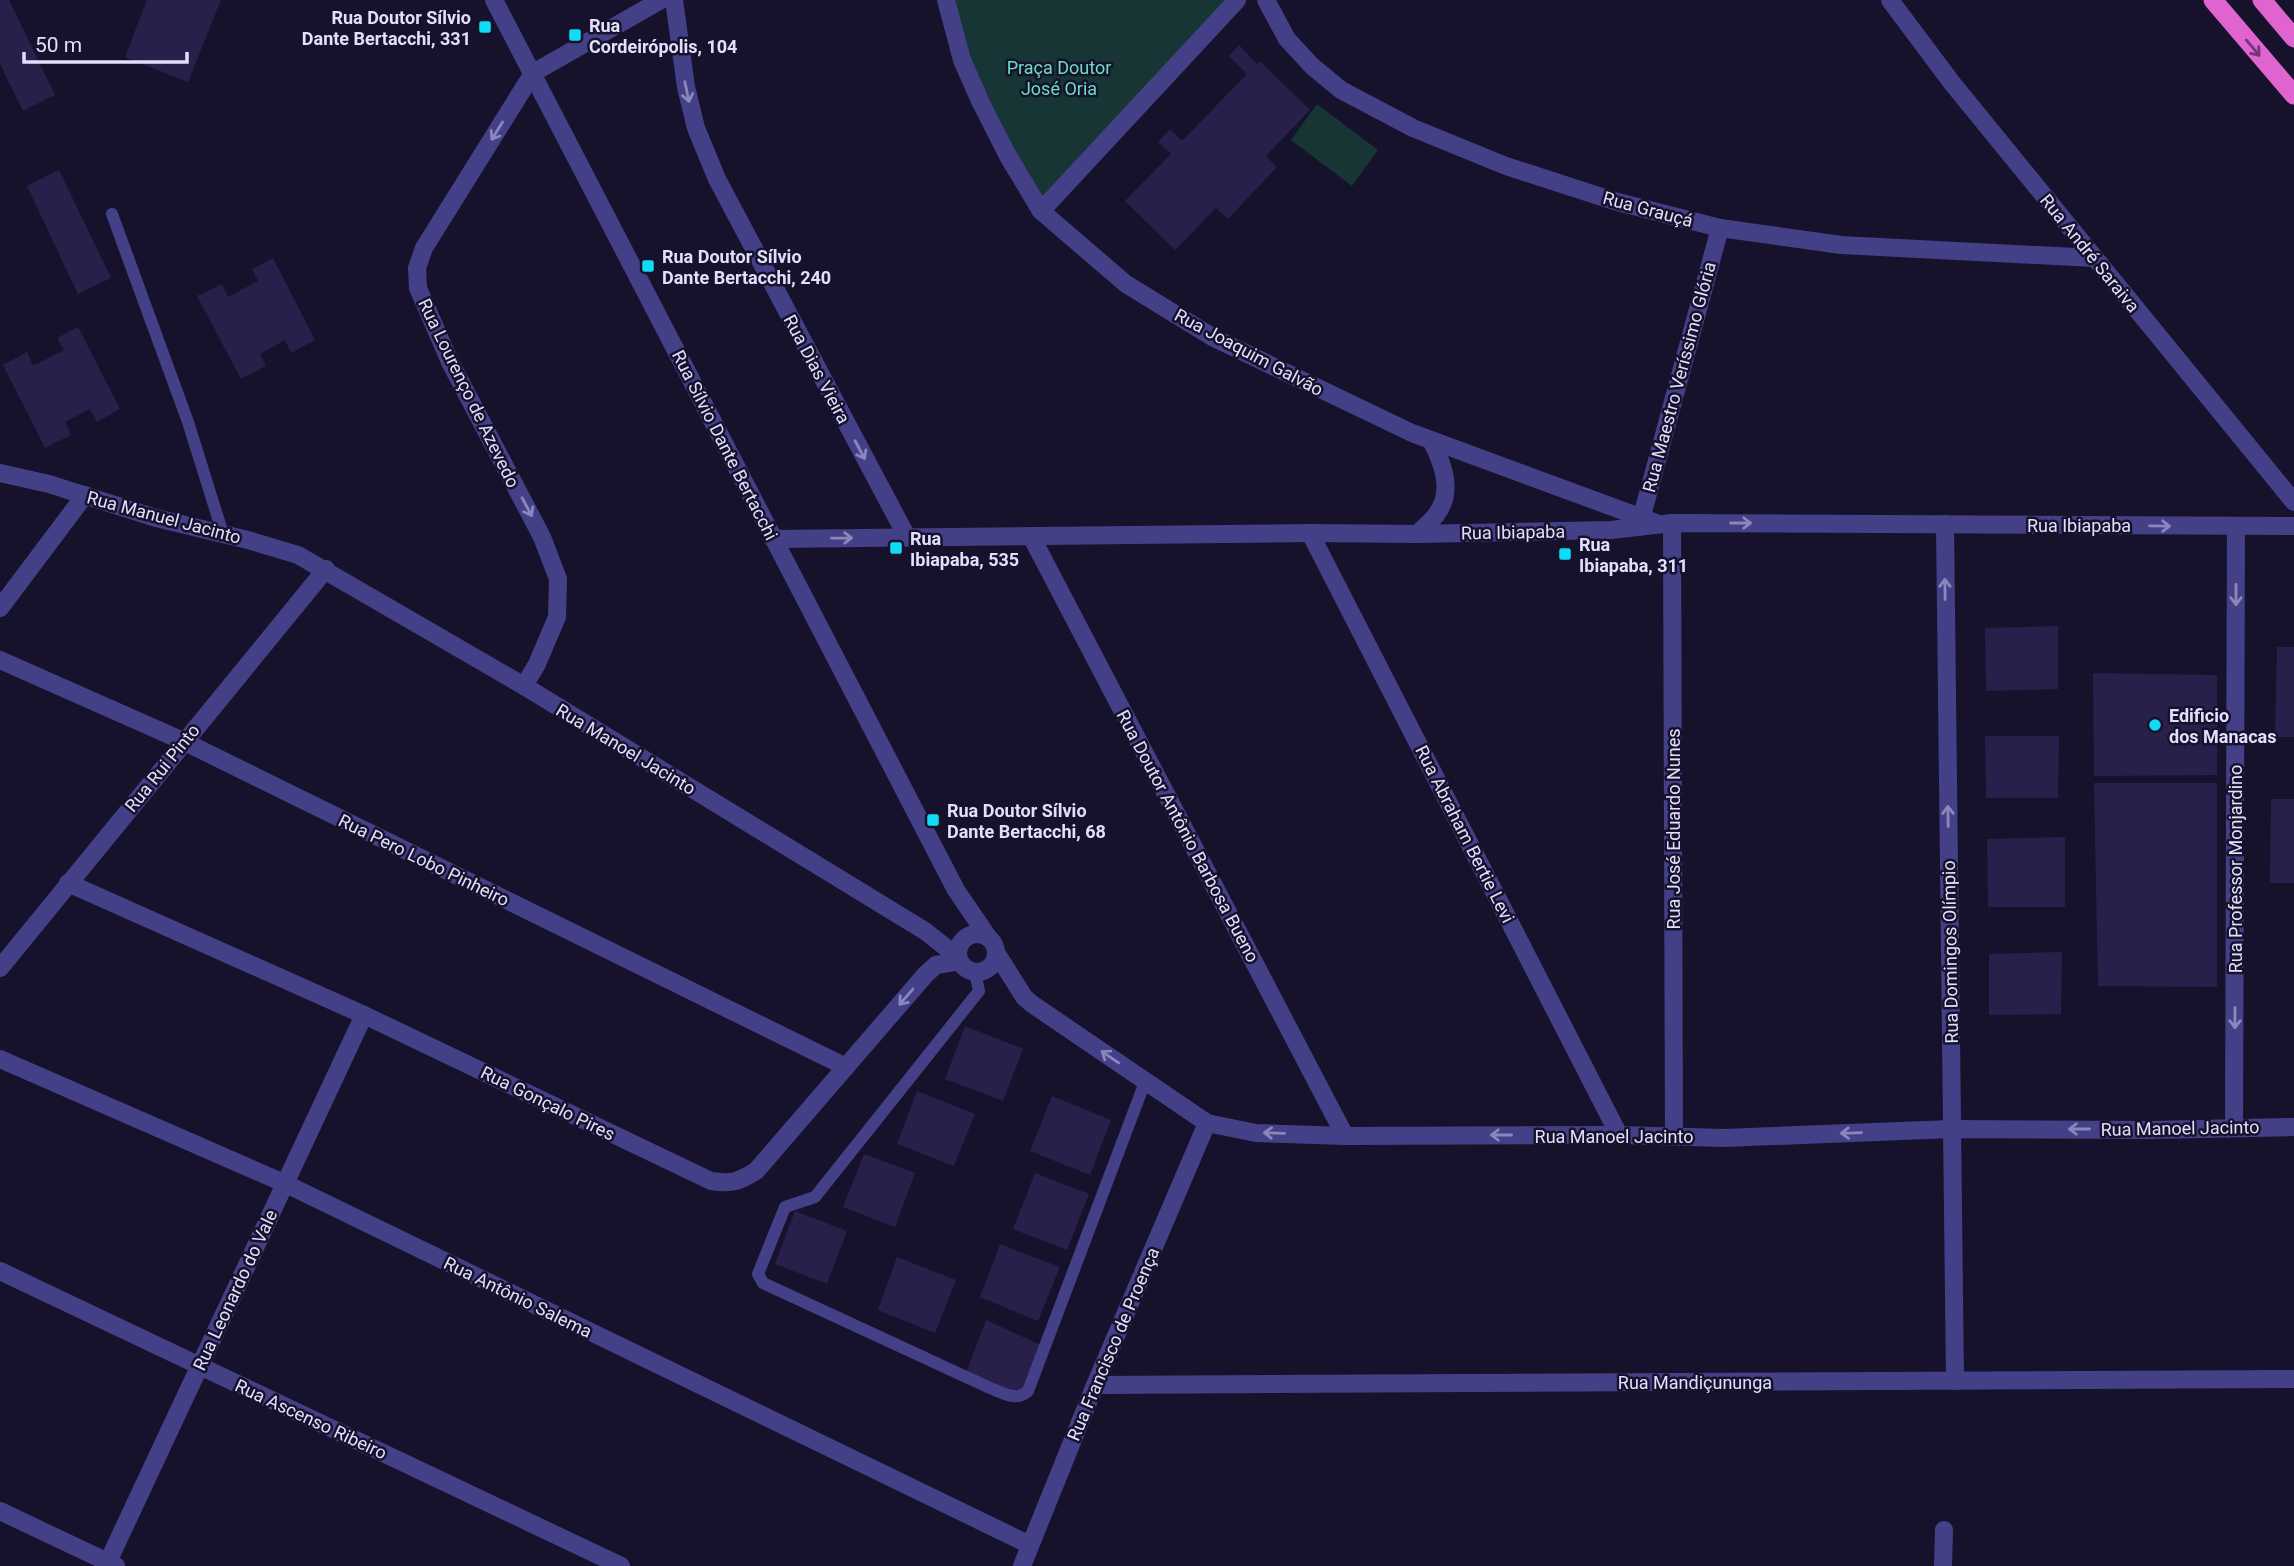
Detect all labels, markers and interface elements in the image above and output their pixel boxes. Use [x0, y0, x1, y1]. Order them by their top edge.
place label: Rua Doutor Sílvio Dante Bertacchi, 331 [302, 7, 471, 49]
place label: Rua Cordeirópolis, 104 [589, 15, 737, 57]
marker: Rua Doutor Sílvio Dante Bertacchi, 331 [477, 19, 493, 35]
scale bar [24, 21, 187, 65]
marker: Rua Cordeirópolis, 104 [567, 27, 583, 43]
text: 50 m [35, 33, 82, 57]
one-way arrow [2245, 38, 2261, 56]
park label: Praça Doutor José Oria [1007, 57, 1111, 99]
one-way arrow [681, 80, 695, 103]
one-way arrow [490, 121, 504, 141]
street label: Rua Grauçá [1601, 187, 1695, 231]
street label: Rua André Saraiva [2036, 190, 2144, 316]
place label: Rua Doutor Sílvio Dante Bertacchi, 240 [662, 246, 831, 288]
marker: Rua Doutor Sílvio Dante Bertacchi, 240 [640, 258, 656, 274]
street label: Rua Maestro Veríssimo Glória [1638, 259, 1720, 495]
street label: Rua Lourenço de Azevedo [414, 295, 524, 491]
street label: Rua Joaquim Galvão [1171, 304, 1327, 400]
street label: Rua Dias Vieira [779, 311, 855, 427]
street label: Rua Sílvio Dante Bertacchi [668, 347, 782, 543]
one-way arrow [854, 439, 868, 460]
street label: Rua Manuel Jacinto [85, 486, 243, 548]
one-way arrow [520, 496, 534, 517]
street label: Rua Ibiapaba [2027, 515, 2131, 536]
one-way arrow [1729, 516, 1752, 530]
one-way arrow [2148, 519, 2171, 533]
street label: Rua Ibiapaba [1461, 521, 1565, 543]
place label: Rua Ibiapaba, 535 [910, 528, 1019, 570]
one-way arrow [830, 531, 853, 545]
place label: Rua Ibiapaba, 311 [1579, 534, 1688, 576]
marker: Rua Ibiapaba, 535 [888, 540, 904, 556]
marker: Rua Ibiapaba, 311 [1557, 546, 1573, 562]
one-way arrow [1939, 577, 1952, 600]
one-way arrow [2229, 583, 2243, 606]
street label: Rua Manoel Jacinto [553, 699, 699, 799]
place label: Edificio dos Manacas [2169, 705, 2276, 747]
street label: Rua Doutor Antônio Barbosa Bueno [1112, 706, 1264, 966]
marker: Edificio dos Manacas [2147, 717, 2163, 733]
street label: Rua Rui Pinto [120, 720, 204, 816]
street label: Rua José Eduardo Nunes [1663, 728, 1684, 930]
street label: Rua Abraham Bertie Levi [1411, 742, 1519, 926]
street label: Rua Professor Monjardino [2225, 765, 2246, 973]
place label: Rua Doutor Sílvio Dante Bertacchi, 68 [947, 800, 1106, 842]
one-way arrow [1941, 805, 1955, 828]
street label: Rua Pero Lobo Pinheiro [335, 810, 513, 910]
marker: Rua Doutor Sílvio Dante Bertacchi, 68 [925, 812, 941, 828]
street label: Rua Domingos Olímpio [1938, 860, 1962, 1044]
one-way arrow [898, 988, 914, 1006]
one-way arrow [2228, 1007, 2241, 1030]
one-way arrow [1101, 1050, 1120, 1064]
street label: Rua Gonçalo Pires [478, 1061, 618, 1145]
street label: Rua Manoel Jacinto [2100, 1116, 2260, 1140]
one-way arrow [2068, 1122, 2091, 1136]
street label: Rua Manoel Jacinto [1535, 1126, 1693, 1147]
one-way arrow [1263, 1127, 1286, 1140]
one-way arrow [1840, 1127, 1863, 1140]
one-way arrow [1490, 1128, 1513, 1142]
street label: Rua Leonardo do Vale [189, 1206, 281, 1374]
street label: Rua Francisco de Proença [1063, 1244, 1163, 1444]
street label: Rua Antônio Salema [441, 1252, 595, 1342]
street label: Rua Mandiçununga [1618, 1372, 1772, 1393]
street label: Rua Ascenso Ribeiro [232, 1375, 390, 1463]

